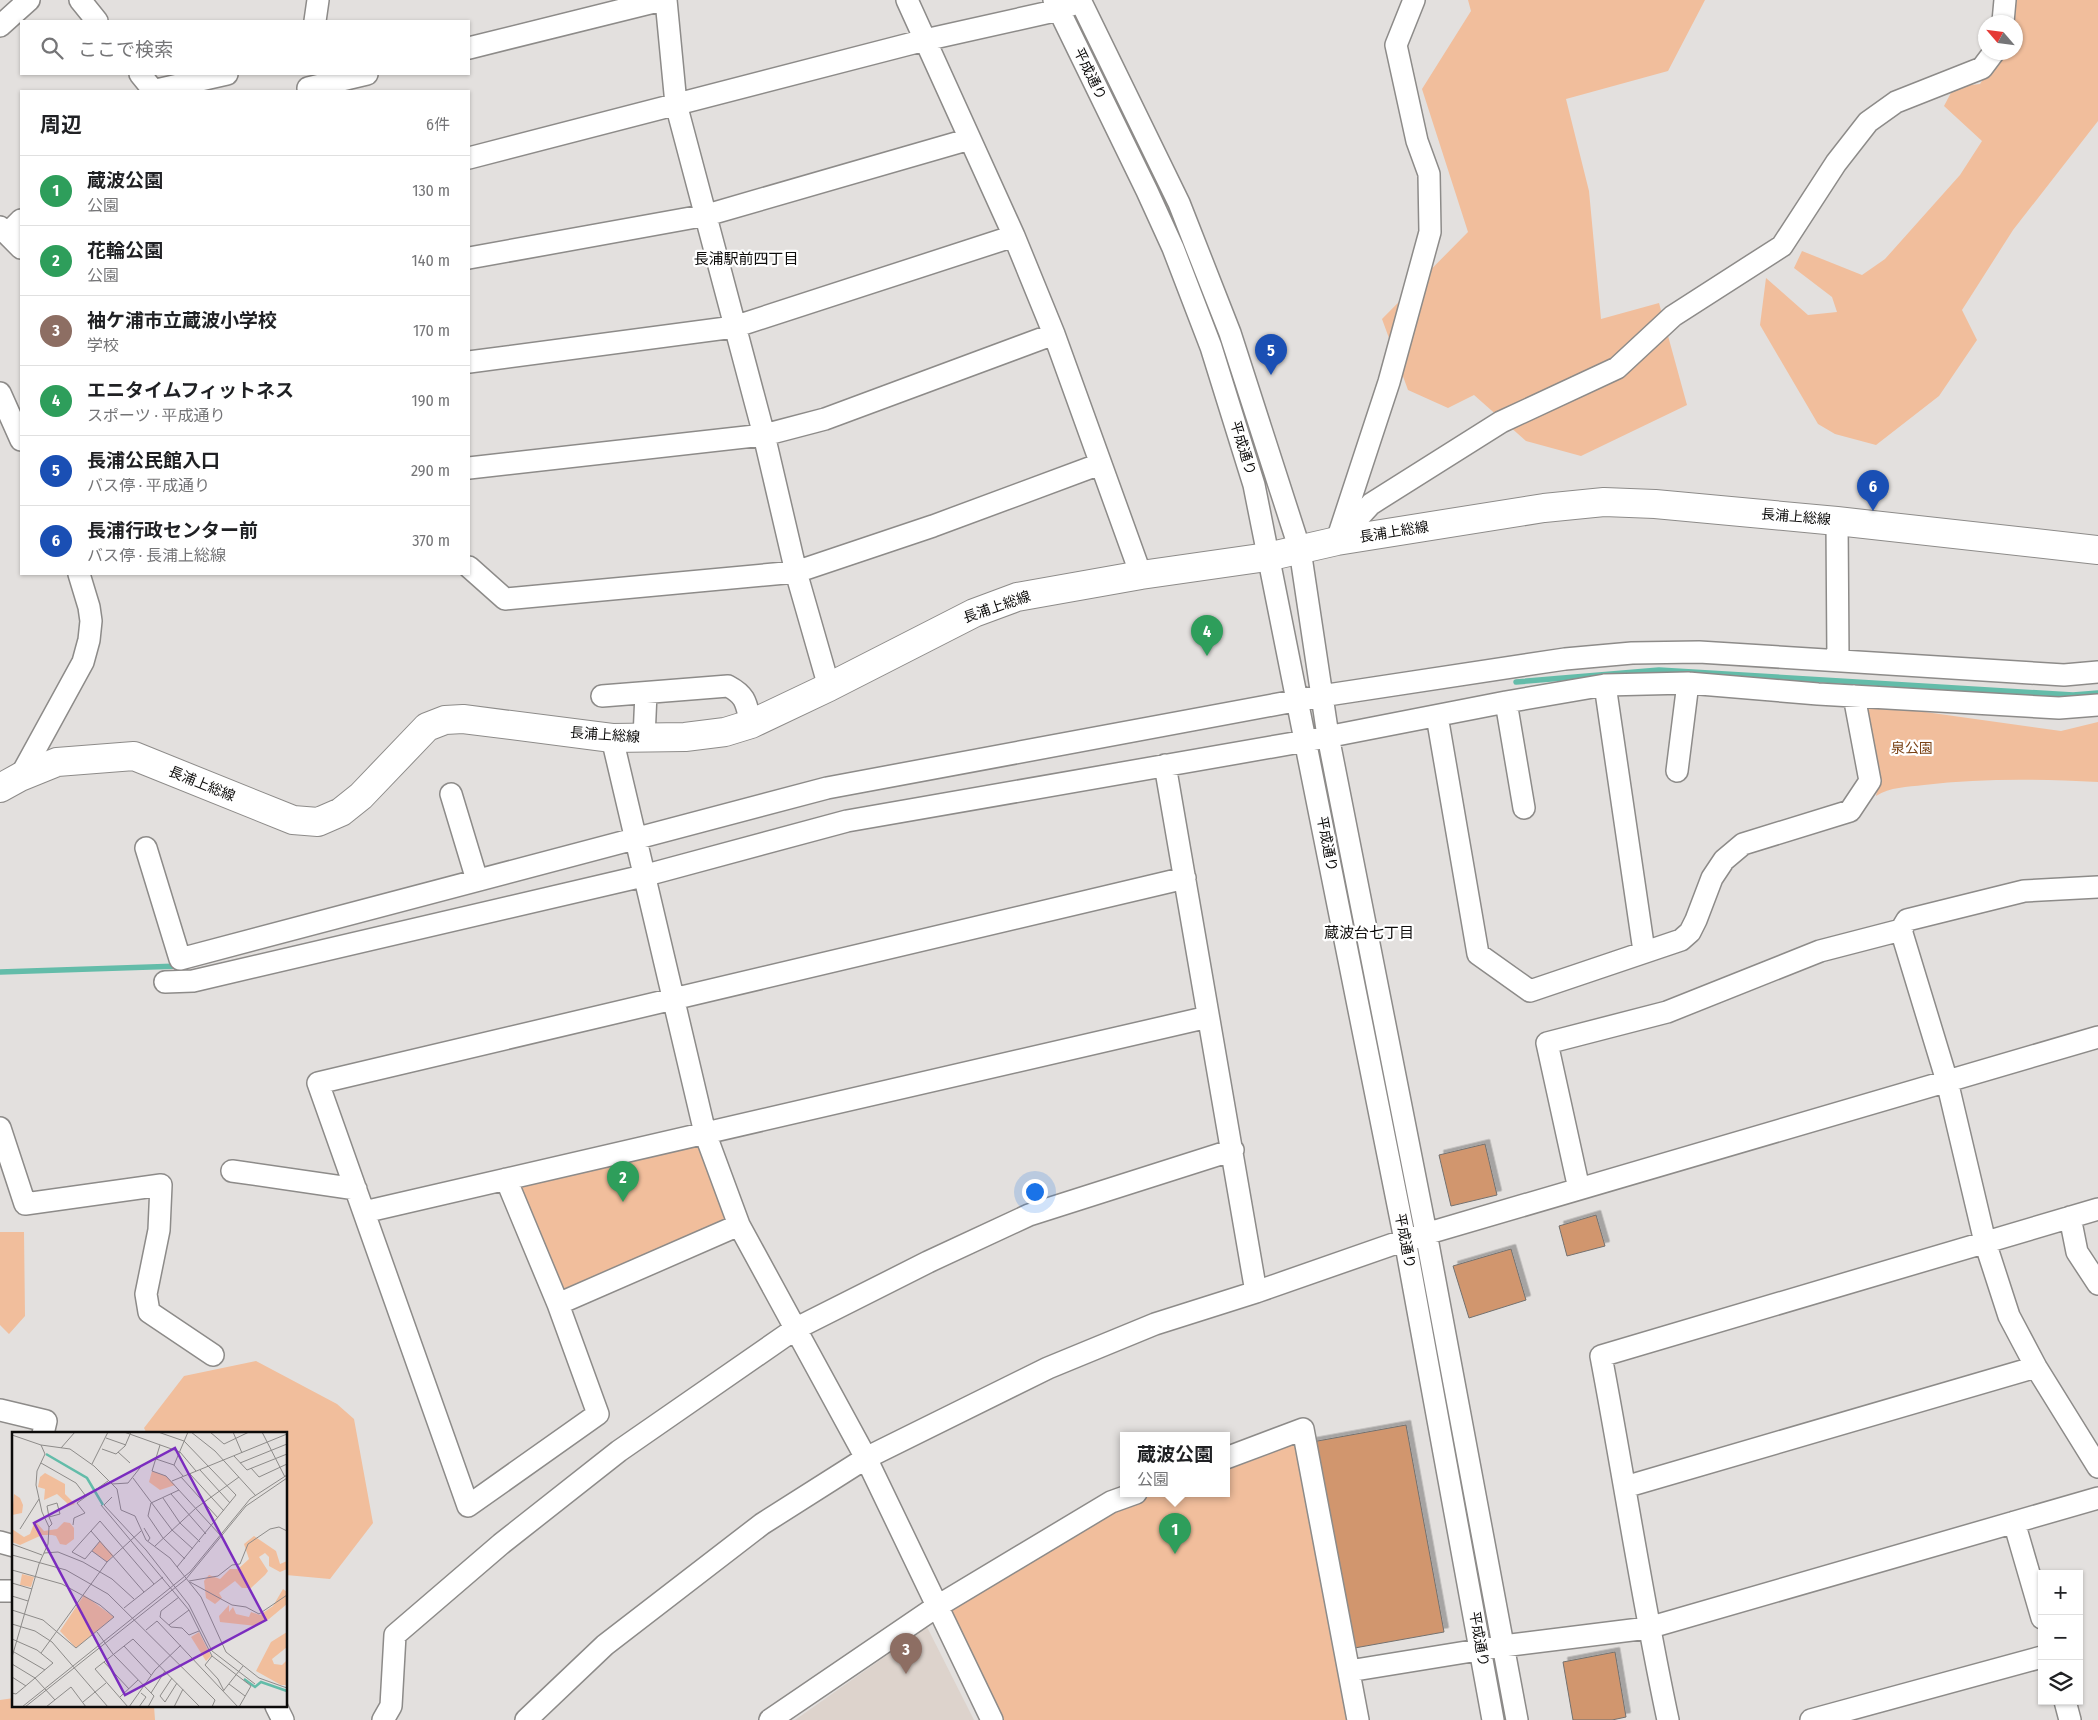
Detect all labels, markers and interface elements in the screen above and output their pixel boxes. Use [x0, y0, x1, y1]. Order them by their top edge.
north arrow [1978, 15, 2023, 60]
search box [20, 20, 470, 75]
icon: search [38, 34, 66, 62]
text: ここで検索 [78, 38, 173, 61]
street label: 平成通り [1070, 45, 1110, 103]
text: 周辺 [40, 112, 82, 138]
text: 6件 [426, 115, 450, 134]
text: 蔵波公園 [87, 169, 163, 192]
text: 1 [53, 181, 59, 200]
text: 130 m [412, 181, 450, 200]
text: 公園 [87, 196, 119, 215]
text: 花輪公園 [87, 239, 163, 262]
district label: 長浦駅前四丁目 [693, 250, 799, 268]
text: 2 [52, 251, 60, 270]
text: 140 m [412, 251, 450, 270]
text: 公園 [87, 266, 119, 285]
text: 袖ケ浦市立蔵波小学校 [87, 309, 277, 332]
text: 3 [52, 321, 60, 340]
text: 170 m [413, 321, 450, 340]
pin: 5 [1255, 334, 1287, 375]
text: 学校 [87, 336, 119, 355]
text: エニタイムフィットネス [87, 379, 294, 402]
text: 4 [52, 391, 60, 410]
text: 190 m [412, 391, 450, 410]
text: スポーツ · 平成通り [87, 406, 226, 425]
street label: 平成通り [1227, 419, 1259, 477]
text: 長浦公民館入口 [87, 449, 220, 472]
text: 5 [52, 461, 60, 480]
text: 290 m [411, 461, 450, 480]
pin: 6 [1857, 470, 1889, 511]
text: バス停 · 平成通り [87, 476, 210, 495]
street label: 長浦上総線 [1760, 505, 1832, 529]
street label: 長浦上総線 [1358, 518, 1430, 546]
text: 長浦行政センター前 [87, 519, 258, 542]
text: 6 [52, 531, 60, 550]
text: 370 m [412, 531, 450, 550]
text: バス停 · 長浦上総線 [87, 546, 226, 565]
street label: 長浦上総線 [961, 588, 1033, 626]
pin: 4 [1191, 615, 1223, 656]
street label: 長浦上総線 [569, 724, 641, 746]
park label: 泉公園 [1891, 740, 1933, 757]
street label: 長浦上総線 [166, 763, 238, 805]
street label: 平成通り [1313, 815, 1341, 873]
district label: 蔵波台七丁目 [1324, 924, 1414, 942]
pin: 2 [607, 1161, 639, 1202]
your location [1022, 1179, 1048, 1205]
street label: 平成通り [1391, 1212, 1419, 1270]
inset map [12, 1432, 288, 1708]
popup [1120, 1432, 1230, 1497]
text: 蔵波公園 [1137, 1443, 1213, 1466]
text: 公園 [1137, 1470, 1169, 1489]
pin: 1 [1159, 1513, 1191, 1554]
map controls [2038, 1570, 2083, 1705]
button: + [2038, 1570, 2083, 1615]
street label: 平成通り [1466, 1610, 1492, 1668]
button: − [2038, 1615, 2083, 1660]
pin: 3 [890, 1633, 922, 1674]
button: layers [2038, 1660, 2083, 1705]

